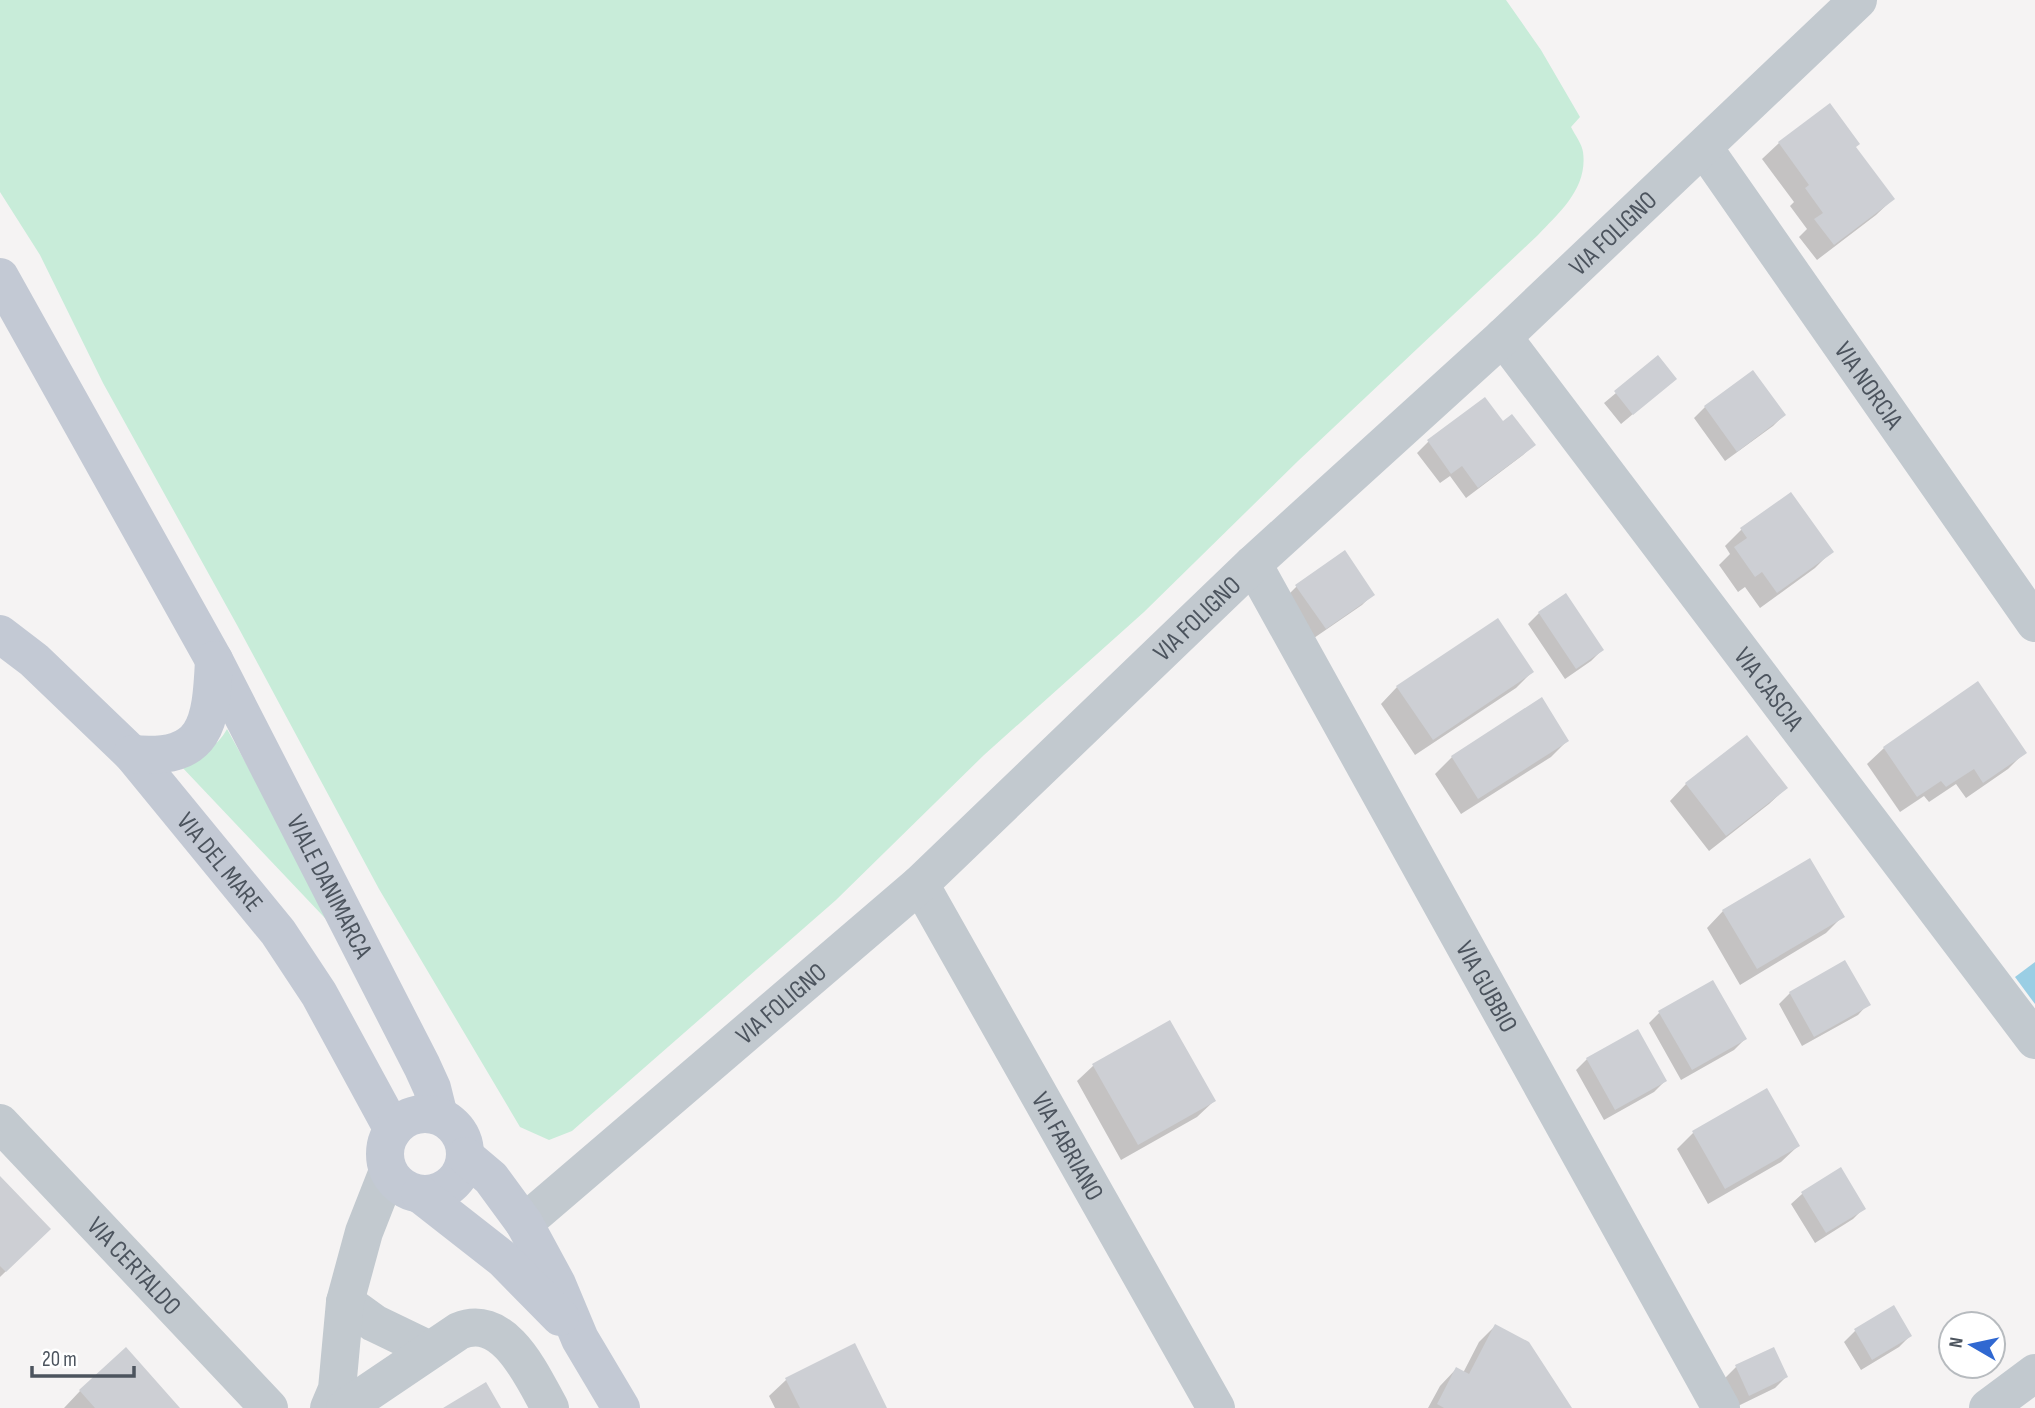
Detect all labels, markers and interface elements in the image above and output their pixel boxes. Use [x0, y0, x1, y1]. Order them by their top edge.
street label: VIA FOLIGNO [1564, 185, 1664, 283]
street label: VIA NORCIA [1827, 336, 1910, 436]
street label: VIA FOLIGNO [1148, 570, 1248, 668]
street label: VIA CASCIA [1727, 642, 1810, 738]
street label: VIA DEL MARE [170, 807, 269, 919]
street label: VIALE DANIMARCA [279, 810, 379, 965]
street label: VIA GUBBIO [1448, 936, 1524, 1038]
street label: VIA FOLIGNO [730, 957, 833, 1052]
street label: VIA FABRIANO [1024, 1087, 1110, 1206]
street label: VIA CERTALDO [80, 1211, 187, 1322]
north arrow [1937, 1310, 2007, 1380]
scale bar [32, 1334, 133, 1378]
text: N [1945, 1336, 1969, 1349]
text: 20 m [42, 1347, 77, 1372]

